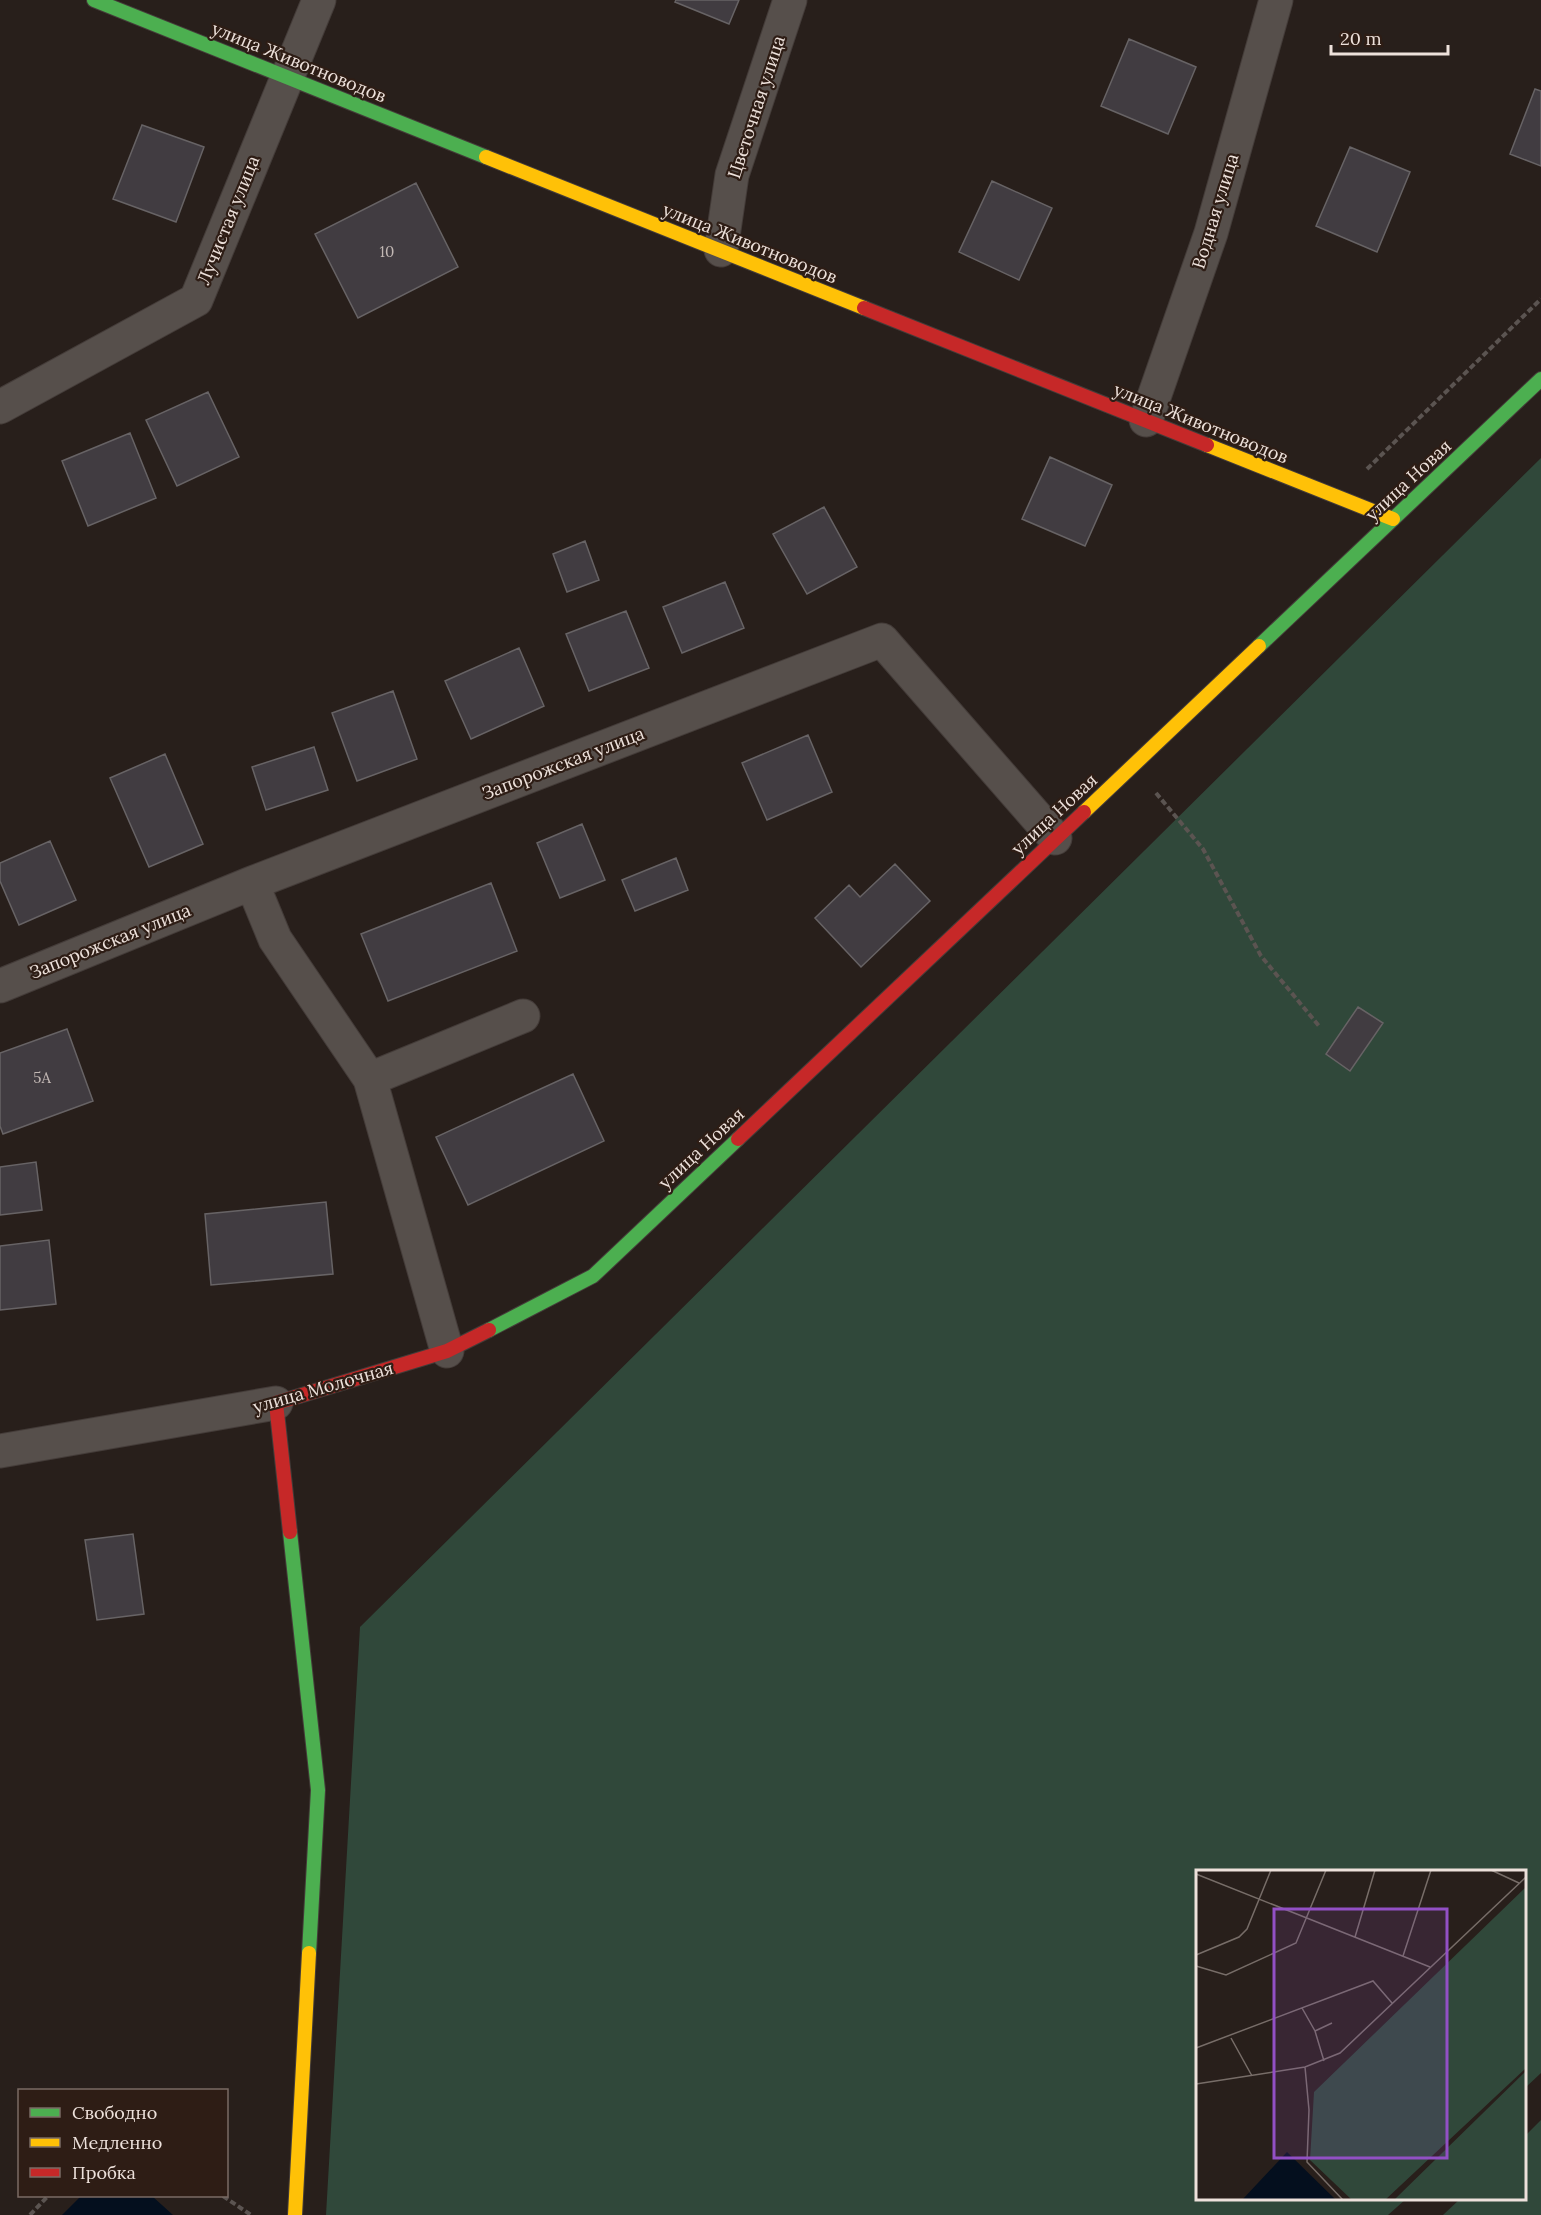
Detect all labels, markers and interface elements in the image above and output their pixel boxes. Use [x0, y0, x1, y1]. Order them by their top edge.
street label: улица Животноводов [208, 16, 390, 108]
scale bar [1331, 18, 1448, 56]
text: 20 m [1340, 27, 1382, 50]
street label: Цветочная улица [722, 33, 790, 181]
street label: Водная улица [1187, 151, 1243, 271]
street label: Лучистая улица [192, 152, 264, 288]
street label: улица Животноводов [659, 197, 841, 289]
house number: 10 [380, 242, 394, 261]
street label: улица Животноводов [1110, 377, 1292, 469]
street label: улица Новая [1360, 434, 1456, 526]
street label: Запорожская улица [479, 721, 647, 805]
street label: улица Новая [1006, 768, 1102, 860]
street label: Запорожская улица [26, 898, 194, 984]
house number: 5А [33, 1068, 51, 1087]
street label: улица Новая [653, 1102, 749, 1194]
street label: улица Молочная [250, 1356, 396, 1418]
inset map [1196, 1870, 1526, 2200]
legend [18, 2089, 228, 2197]
text: Свободно [72, 2101, 157, 2124]
text: Медленно [72, 2131, 162, 2154]
text: Пробка [72, 2161, 136, 2184]

